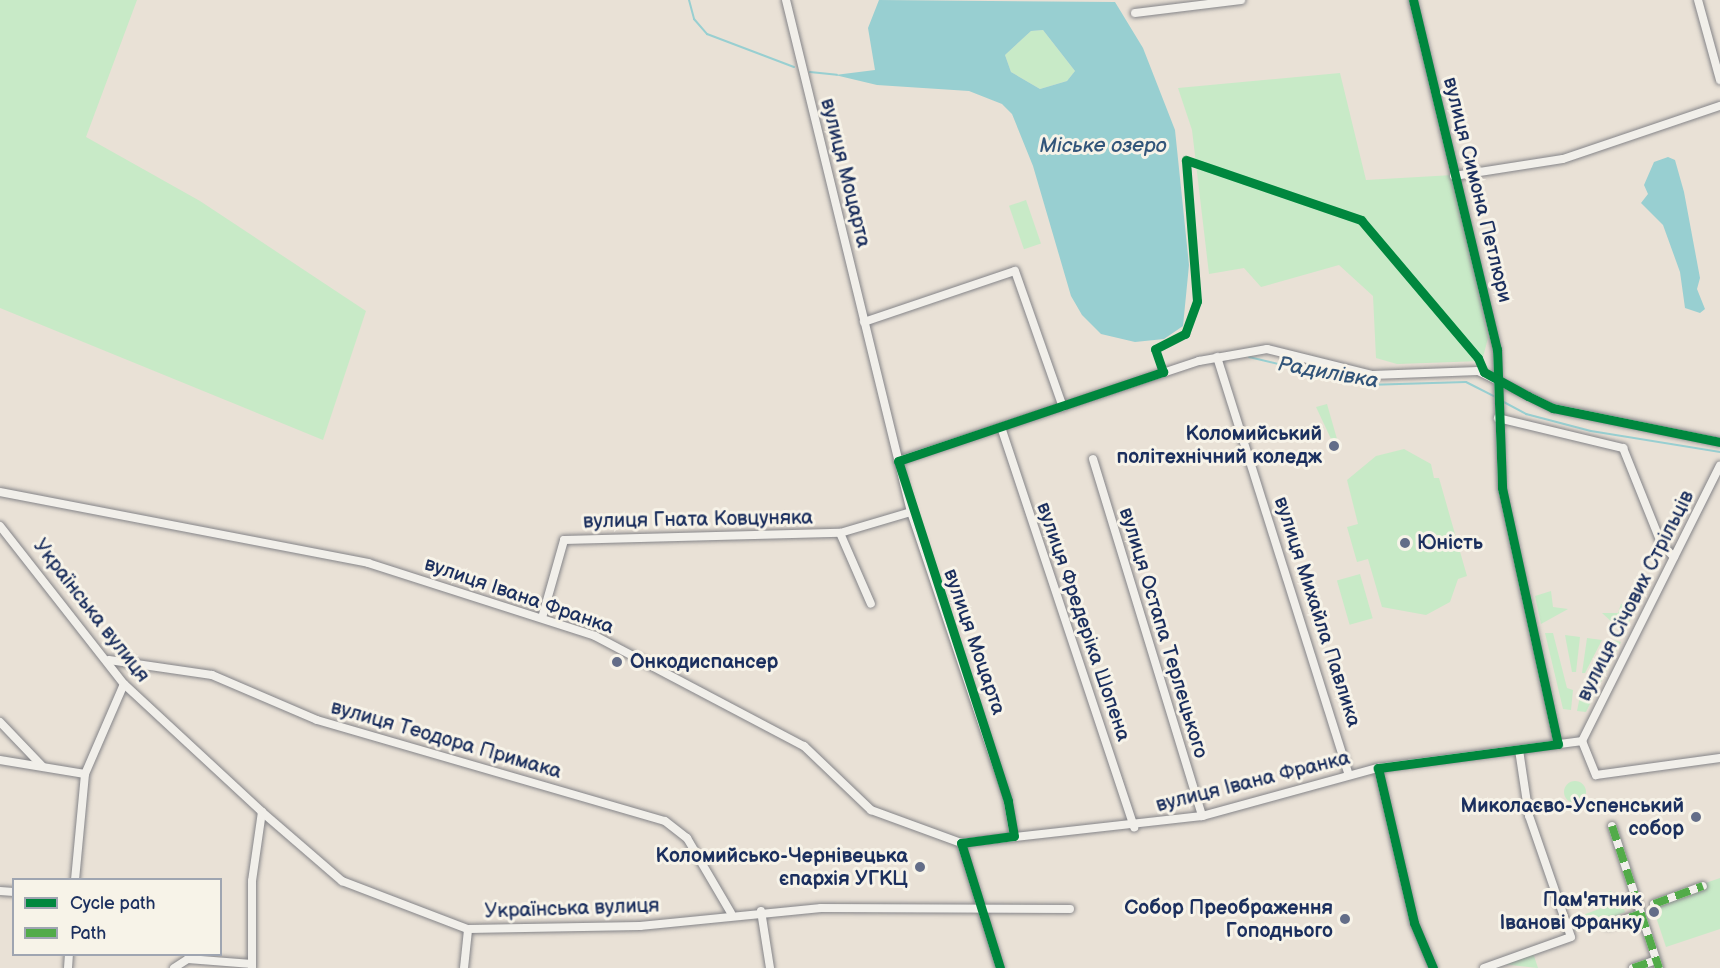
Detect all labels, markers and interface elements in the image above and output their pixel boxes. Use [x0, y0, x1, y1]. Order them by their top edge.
street label: вулиця Симона Петлюри [1437, 75, 1517, 305]
street label: вулиця Моцарта [815, 96, 875, 250]
water label: Міське озеро [1039, 133, 1167, 159]
water label: Радилівка [1276, 352, 1380, 394]
place label: Коломийський політехнічний коледж [1116, 422, 1322, 469]
marker: Коломийський політехнічний коледж [1327, 439, 1341, 453]
street label: вулиця Січових Стрільців [1572, 487, 1700, 705]
street label: вулиця Михайла Павлика [1268, 494, 1366, 730]
street label: вулиця Фредеріка Шопена [1031, 499, 1135, 745]
street label: вулиця Остапа Терлецького [1113, 505, 1213, 761]
street label: вулиця Гната Ковцуняка [583, 506, 813, 534]
place label: Юність [1417, 531, 1483, 555]
street label: Українська вулиця [28, 535, 154, 687]
marker: Юність [1398, 536, 1412, 550]
street label: вулиця Івана Франка [421, 552, 617, 640]
street label: вулиця Моцарта [938, 566, 1010, 718]
place label: Онкодиспансер [630, 650, 778, 674]
marker: Онкодиспансер [608, 653, 626, 671]
street label: вулиця Теодора Примака [328, 696, 564, 784]
street label: вулиця Івана Франка [1154, 746, 1352, 818]
place label: Миколаєво-Успенський собор [1460, 794, 1684, 841]
marker: Миколаєво-Успенський собор [1689, 810, 1703, 824]
place label: Коломийсько-Чернівецька єпархія УГКЦ [656, 844, 908, 891]
marker: Коломийсько-Чернівецька єпархія УГКЦ [913, 860, 927, 874]
legend [12, 878, 222, 956]
place label: Пам'ятник Іванові Франку [1499, 888, 1642, 935]
text: Cycle path [70, 893, 156, 914]
street label: Українська вулиця [484, 894, 660, 924]
place label: Собор Преображення Гоподнього [1124, 896, 1333, 943]
marker: Пам'ятник Іванові Франку [1647, 905, 1661, 919]
marker: Собор Преображення Гоподнього [1338, 912, 1352, 926]
text: Path [70, 923, 106, 944]

